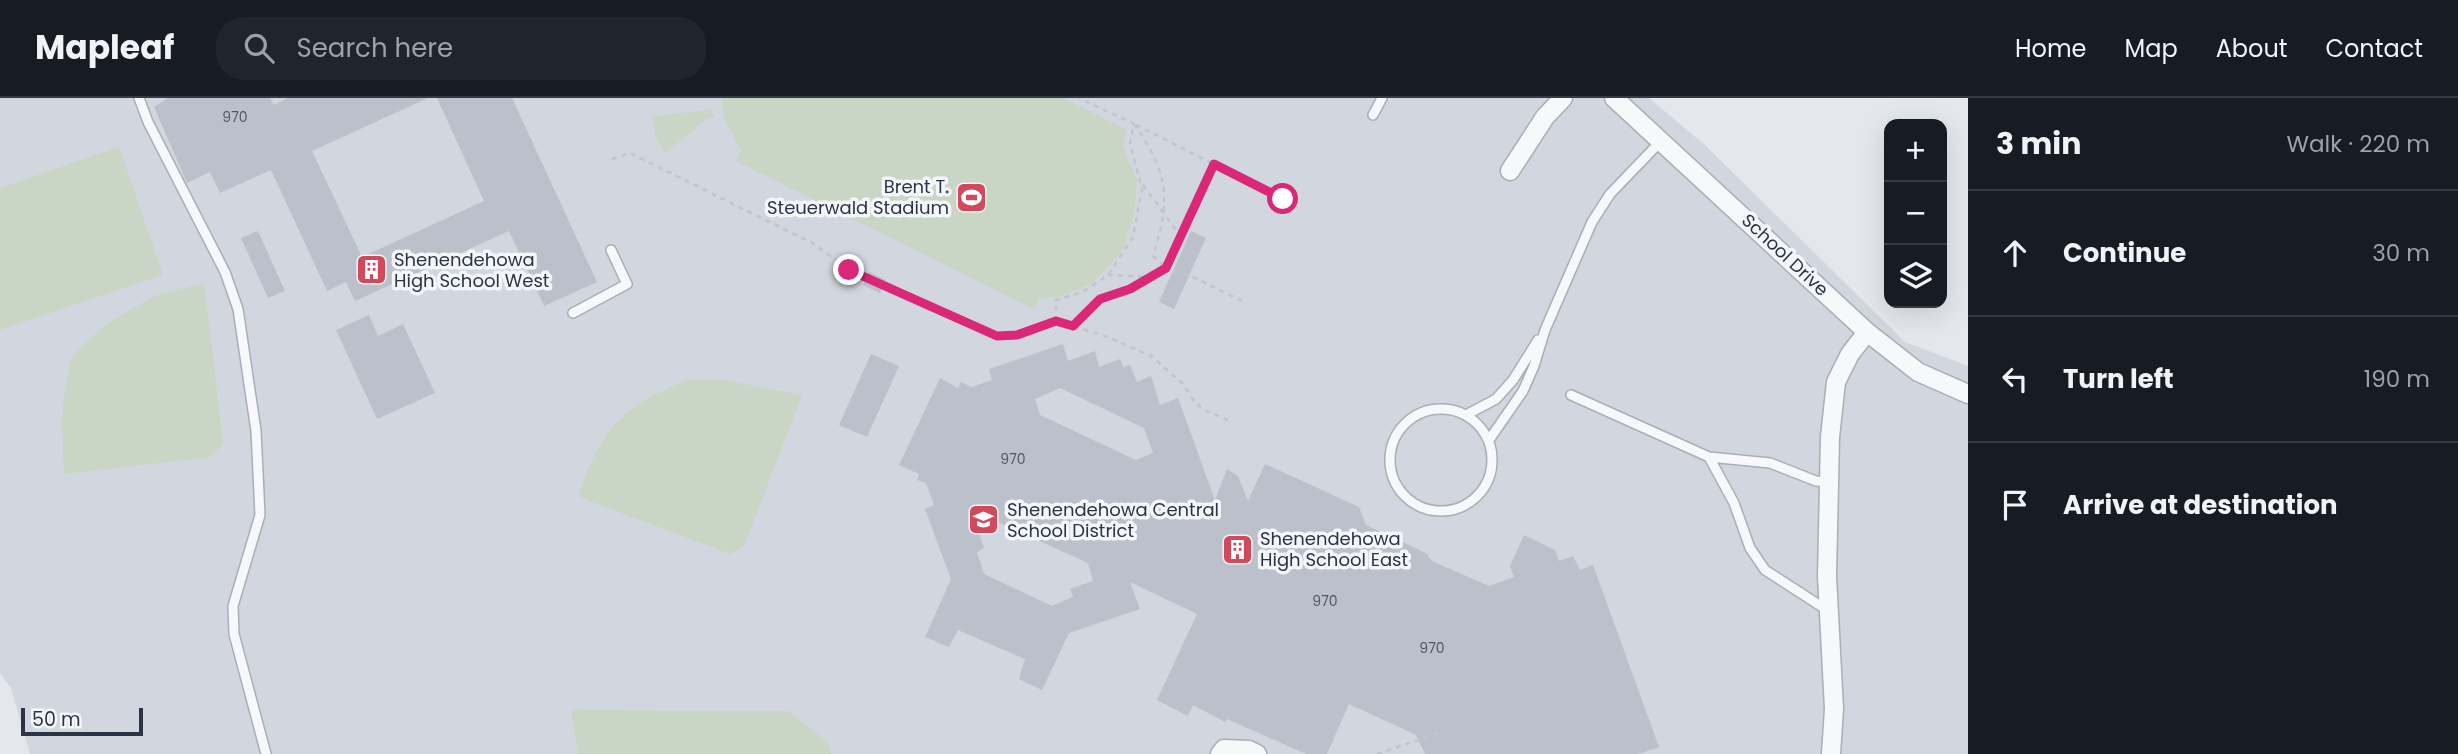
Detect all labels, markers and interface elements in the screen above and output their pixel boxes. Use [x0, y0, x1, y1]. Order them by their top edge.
search box [216, 17, 706, 80]
text: Mapleaf [35, 24, 174, 71]
icon: search [240, 29, 278, 67]
text: Search here [296, 30, 453, 66]
text: Home [2015, 32, 2087, 65]
text: Map [2125, 32, 2178, 65]
text: About [2216, 32, 2287, 65]
text: Contact [2325, 32, 2423, 65]
house number: 970 [222, 107, 248, 127]
map controls [1884, 119, 1947, 308]
button: + [1884, 119, 1947, 182]
text: 3 min [1996, 122, 2081, 165]
text: Walk · 220 m [2287, 128, 2430, 160]
place label: Brent T. Steuerwald Stadium [767, 174, 949, 220]
sports icon: Brent T. Steuerwald Stadium [955, 180, 989, 214]
button: − [1884, 182, 1947, 245]
route start [1267, 183, 1298, 214]
street label: School Drive [1736, 208, 1834, 301]
icon: ahead [1996, 234, 2034, 272]
text: Continue [2063, 235, 2186, 271]
text: 30 m [2372, 237, 2430, 269]
button: layers [1884, 245, 1947, 308]
place label: Shenendehowa High School West [394, 247, 549, 293]
building icon: Shenendehowa High School West [354, 253, 388, 287]
route end [833, 254, 864, 285]
icon: left [1996, 360, 2034, 398]
text: Turn left [2063, 361, 2174, 397]
text: 190 m [2364, 363, 2430, 395]
house number: 970 [1000, 449, 1026, 469]
icon: arrive [1996, 486, 2034, 524]
text: Arrive at destination [2063, 487, 2338, 523]
place label: Shenendehowa Central School District [1007, 497, 1219, 543]
school or university icon: Shenendehowa Central School District [967, 503, 1001, 537]
place label: Shenendehowa High School East [1260, 526, 1408, 572]
building icon: Shenendehowa High School East [1220, 532, 1254, 566]
house number: 970 [1312, 591, 1338, 611]
house number: 970 [1419, 638, 1445, 658]
scale bar [21, 705, 144, 737]
text: 50 m [32, 706, 81, 733]

